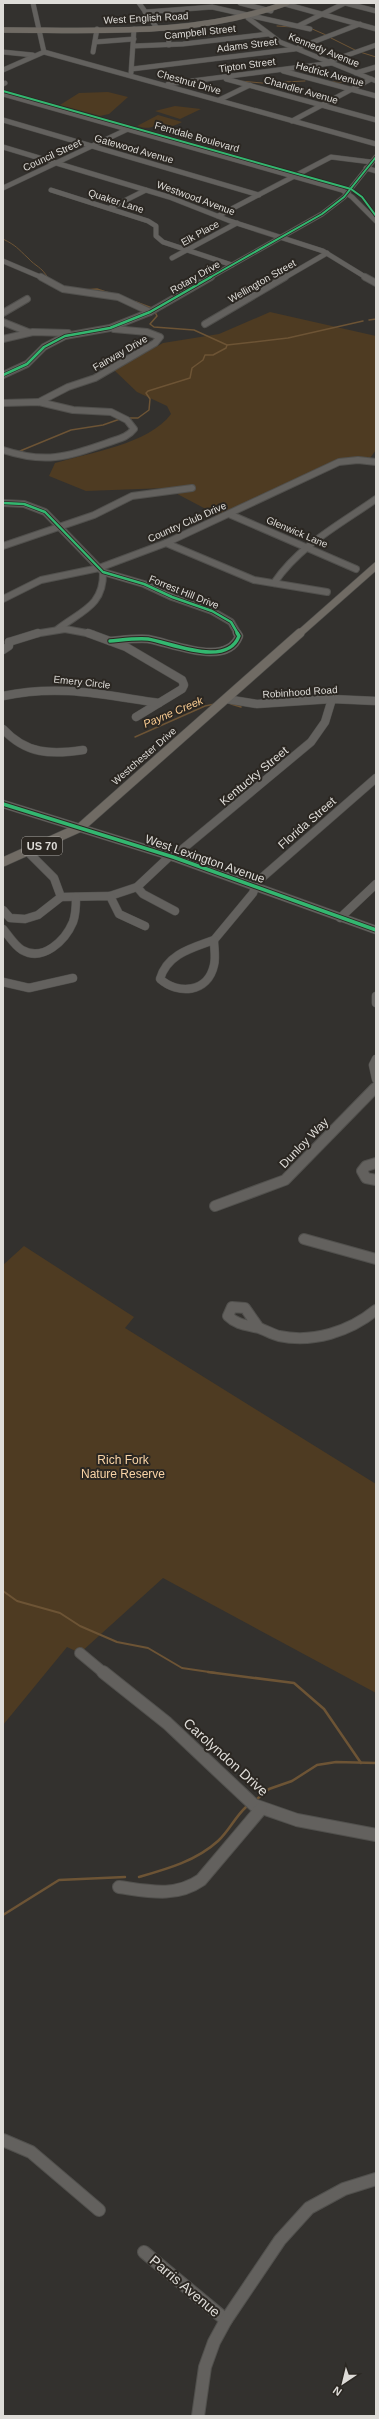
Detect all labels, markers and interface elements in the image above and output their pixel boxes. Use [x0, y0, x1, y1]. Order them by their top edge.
street label: West English Road [103, 10, 189, 26]
street label: Campbell Street [164, 23, 236, 41]
street label: Kennedy Avenue [287, 31, 361, 69]
street label: Adams Street [216, 36, 278, 54]
street label: Tipton Street [218, 56, 276, 74]
street label: Hedrick Avenue [295, 60, 366, 88]
street label: Chestnut Drive [156, 68, 223, 97]
street label: Chandler Avenue [263, 74, 340, 106]
street label: Ferndale Boulevard [154, 120, 240, 154]
street label: Gatewood Avenue [93, 132, 175, 166]
street label: Council Street [21, 137, 83, 173]
street label: Westwood Avenue [155, 179, 237, 217]
street label: Quaker Lane [87, 187, 146, 215]
street label: Elk Place [179, 218, 221, 248]
street label: Wellington Street [226, 257, 298, 305]
street label: Rotary Drive [168, 258, 222, 296]
street label: Fairway Drive [91, 333, 150, 373]
street label: Country Club Drive [146, 500, 228, 544]
street label: Glenwick Lane [265, 514, 330, 550]
street label: Forrest Hill Drive [147, 573, 221, 611]
street label: Emery Circle [53, 674, 111, 691]
street label: Robinhood Road [262, 684, 338, 700]
water label: Payne Creek [141, 694, 205, 730]
street label: Westchester Drive [110, 725, 179, 787]
street label: Kentucky Street [217, 743, 291, 809]
street label: Florida Street [275, 794, 339, 852]
street label: West Lexington Avenue [143, 832, 267, 886]
road number: US 70 [22, 837, 62, 855]
street label: Dunloy Way [277, 1115, 331, 1171]
park label: Rich Fork Nature Reserve [81, 1453, 165, 1481]
street label: Carolyndon Drive [180, 1715, 272, 1799]
street label: Parris Avenue [147, 2252, 224, 2320]
north arrow [323, 2363, 363, 2403]
text: N [331, 2384, 344, 2398]

